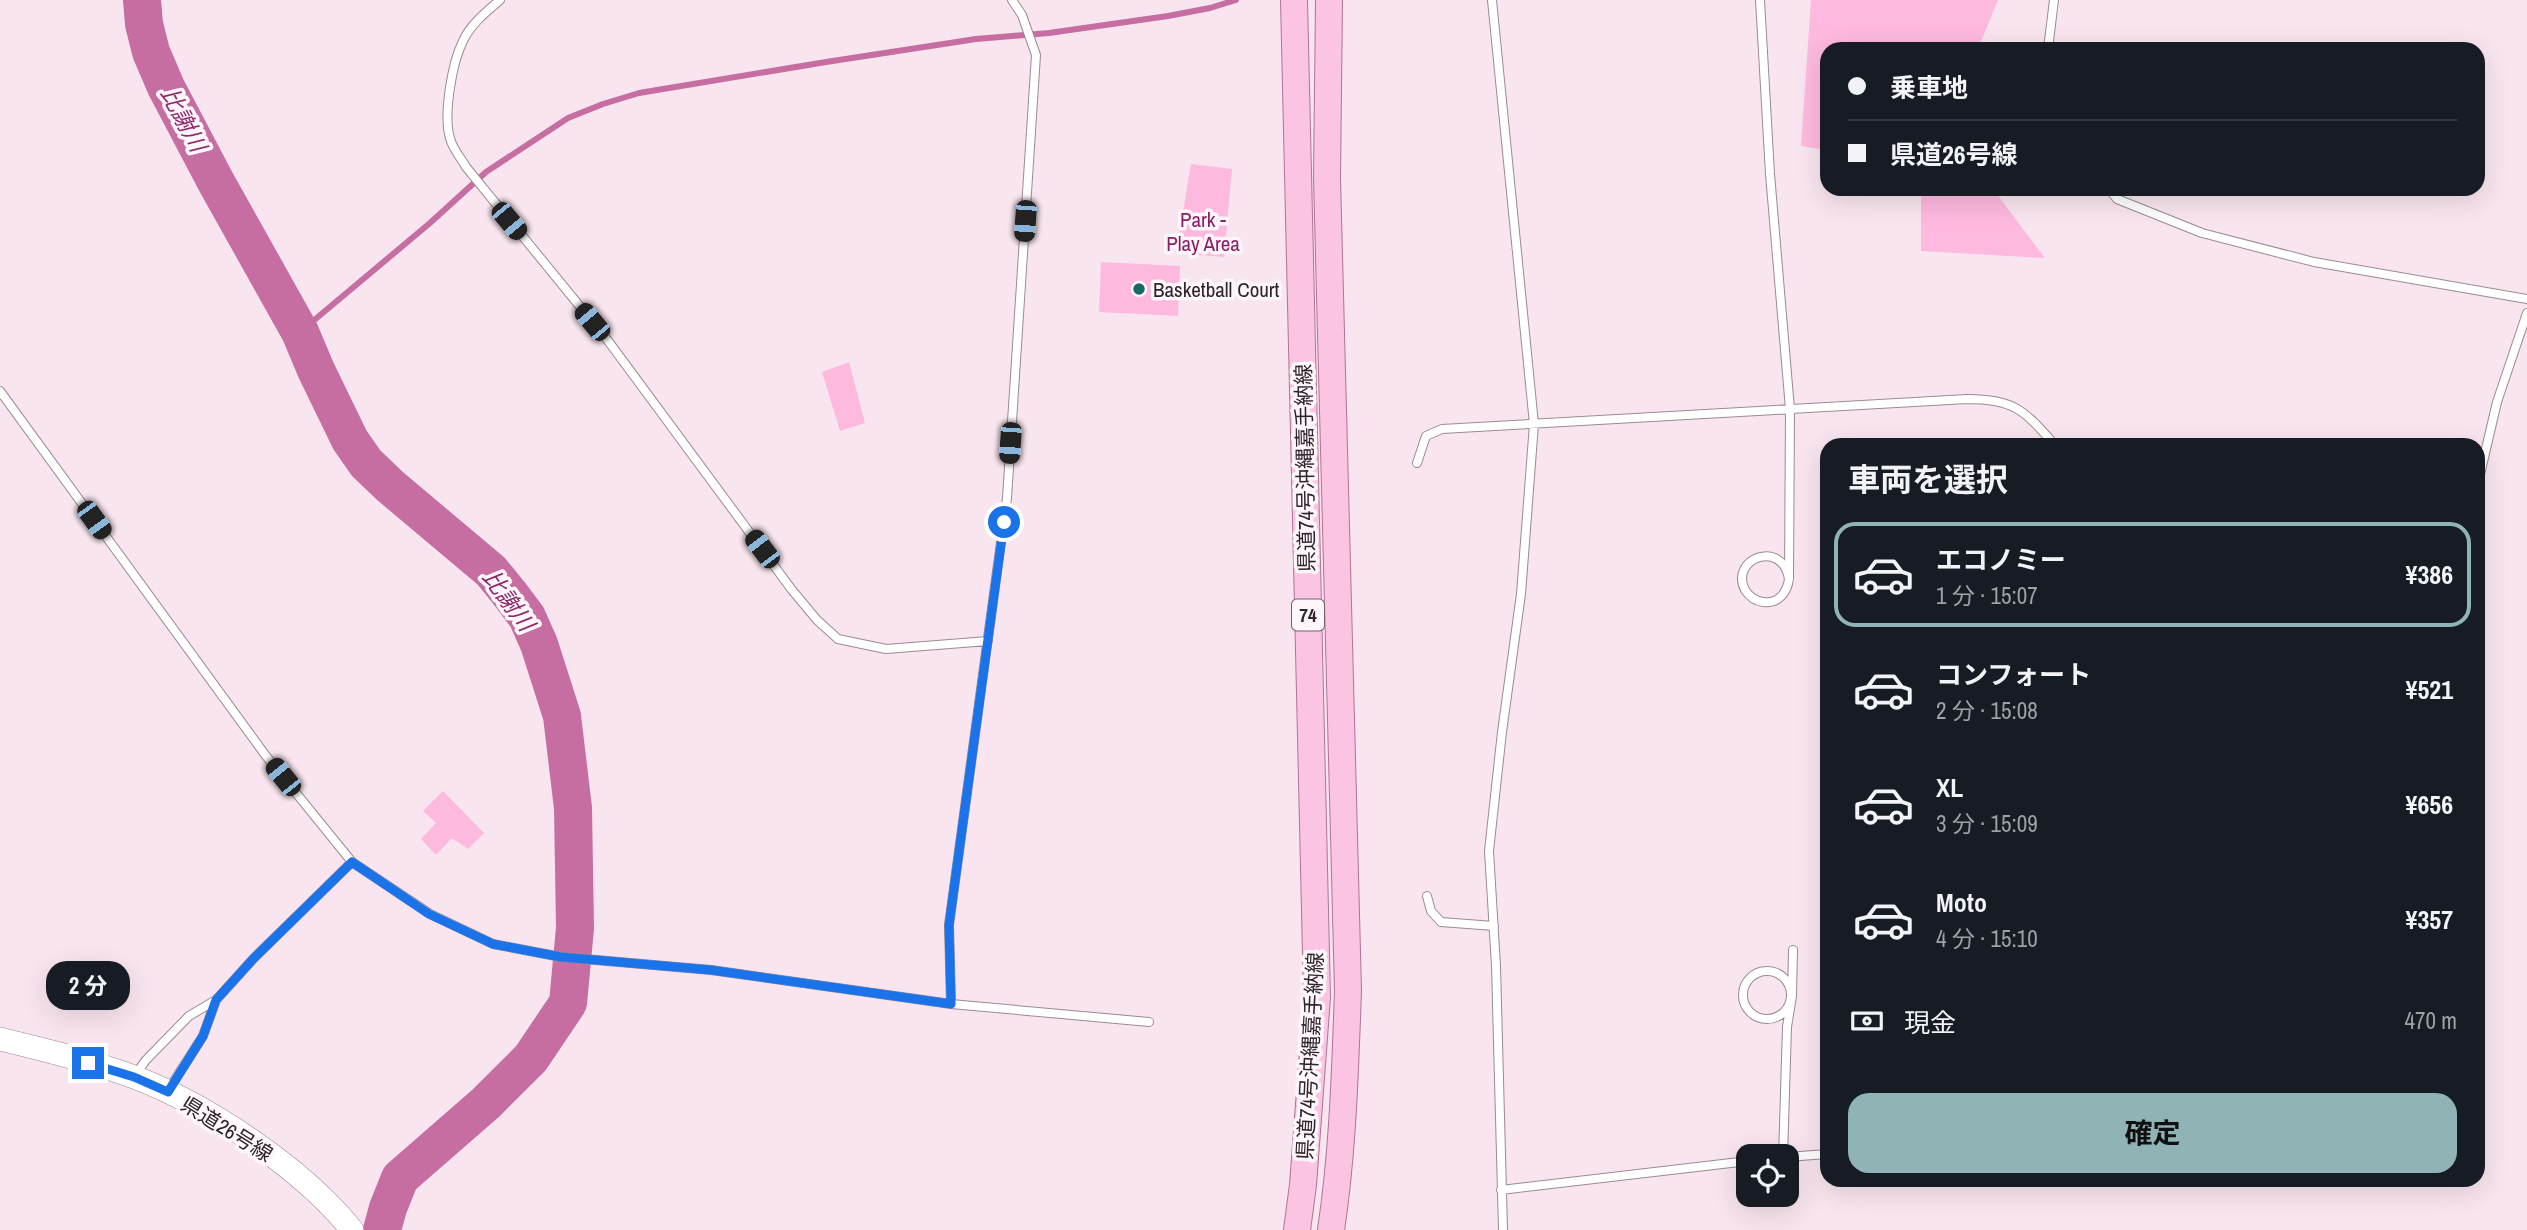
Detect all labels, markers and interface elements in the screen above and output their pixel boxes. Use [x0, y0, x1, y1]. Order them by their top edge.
text: 乗車地 [1890, 70, 1968, 105]
water label: 比謝川 [154, 81, 215, 159]
text: 県道26号線 [1890, 137, 2018, 172]
car [488, 198, 531, 244]
car [1014, 199, 1037, 243]
park label: Park - Play Area [1166, 205, 1240, 258]
place label: Basketball Court [1153, 275, 1280, 304]
marker: Basketball Court [1131, 281, 1147, 297]
car [571, 299, 614, 345]
street label: 県道74号沖縄嘉手納線 [1289, 364, 1321, 572]
car [999, 421, 1022, 465]
text: 車両を選択 [1848, 458, 2008, 501]
car [74, 497, 115, 543]
route start [988, 506, 1020, 538]
car [741, 526, 784, 572]
text: エコノミー [1936, 542, 2066, 577]
icon: car [1852, 543, 1915, 606]
text: ¥386 [2406, 557, 2453, 592]
water label: 比謝川 [476, 563, 544, 639]
text: 1 分 · 15:07 [1936, 580, 2038, 611]
road number: 74 [1292, 600, 1324, 630]
text: コンフォート [1936, 657, 2091, 692]
icon: car [1852, 658, 1915, 721]
text: ¥521 [2406, 672, 2453, 707]
text: 2 分 · 15:08 [1936, 695, 2038, 726]
car [262, 754, 305, 800]
text: XL [1936, 770, 1963, 805]
icon: car [1852, 773, 1915, 836]
text: ¥656 [2406, 787, 2453, 822]
text: 3 分 · 15:09 [1936, 808, 2038, 839]
text: Moto [1936, 885, 1987, 920]
icon: car [1852, 888, 1915, 951]
text: ¥357 [2406, 902, 2453, 937]
text: 4 分 · 15:10 [1936, 923, 2038, 954]
street label: 県道74号沖縄嘉手納線 [1290, 951, 1330, 1161]
callout: 2 分 [46, 962, 130, 1010]
text: 2 分 [69, 970, 107, 1001]
icon: cash [1848, 1002, 1886, 1040]
text: 現金 [1904, 1005, 1956, 1040]
text: 470 m [2405, 1005, 2457, 1036]
route end [72, 1047, 104, 1079]
street label: 県道26号線 [176, 1089, 278, 1169]
button: 確定 [1848, 1093, 2457, 1173]
map controls [1736, 1144, 1799, 1207]
button: locate [1736, 1144, 1799, 1207]

